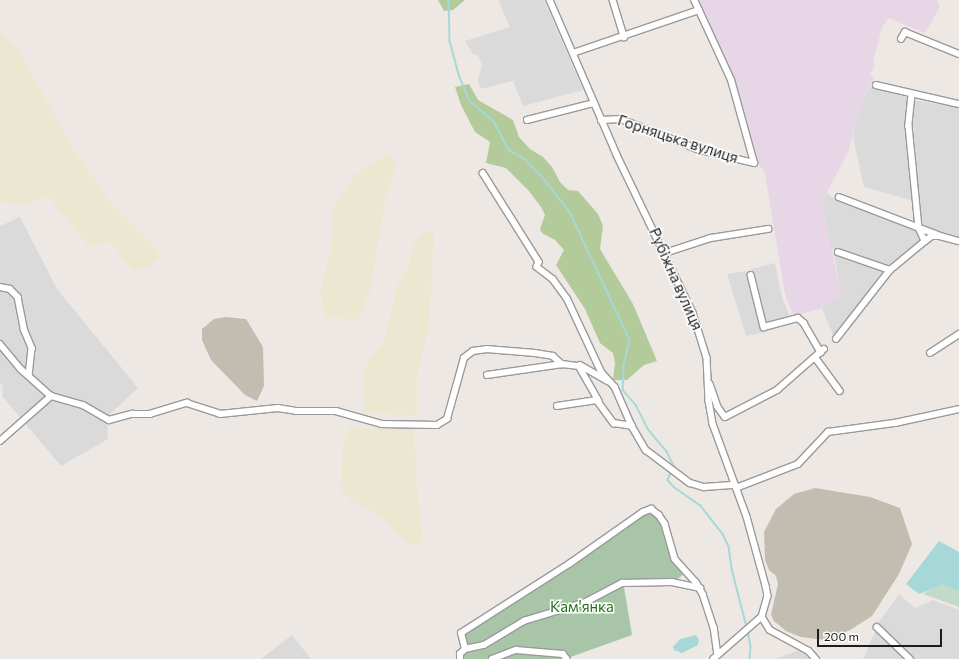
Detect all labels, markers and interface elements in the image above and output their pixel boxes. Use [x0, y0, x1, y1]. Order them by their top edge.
street label: Горняцька вулиця [615, 111, 741, 167]
street label: Рубіжна вулиця [645, 225, 707, 333]
park label: Кам'янка [550, 598, 614, 616]
scale bar [819, 621, 944, 647]
text: 200 m [824, 629, 859, 643]

